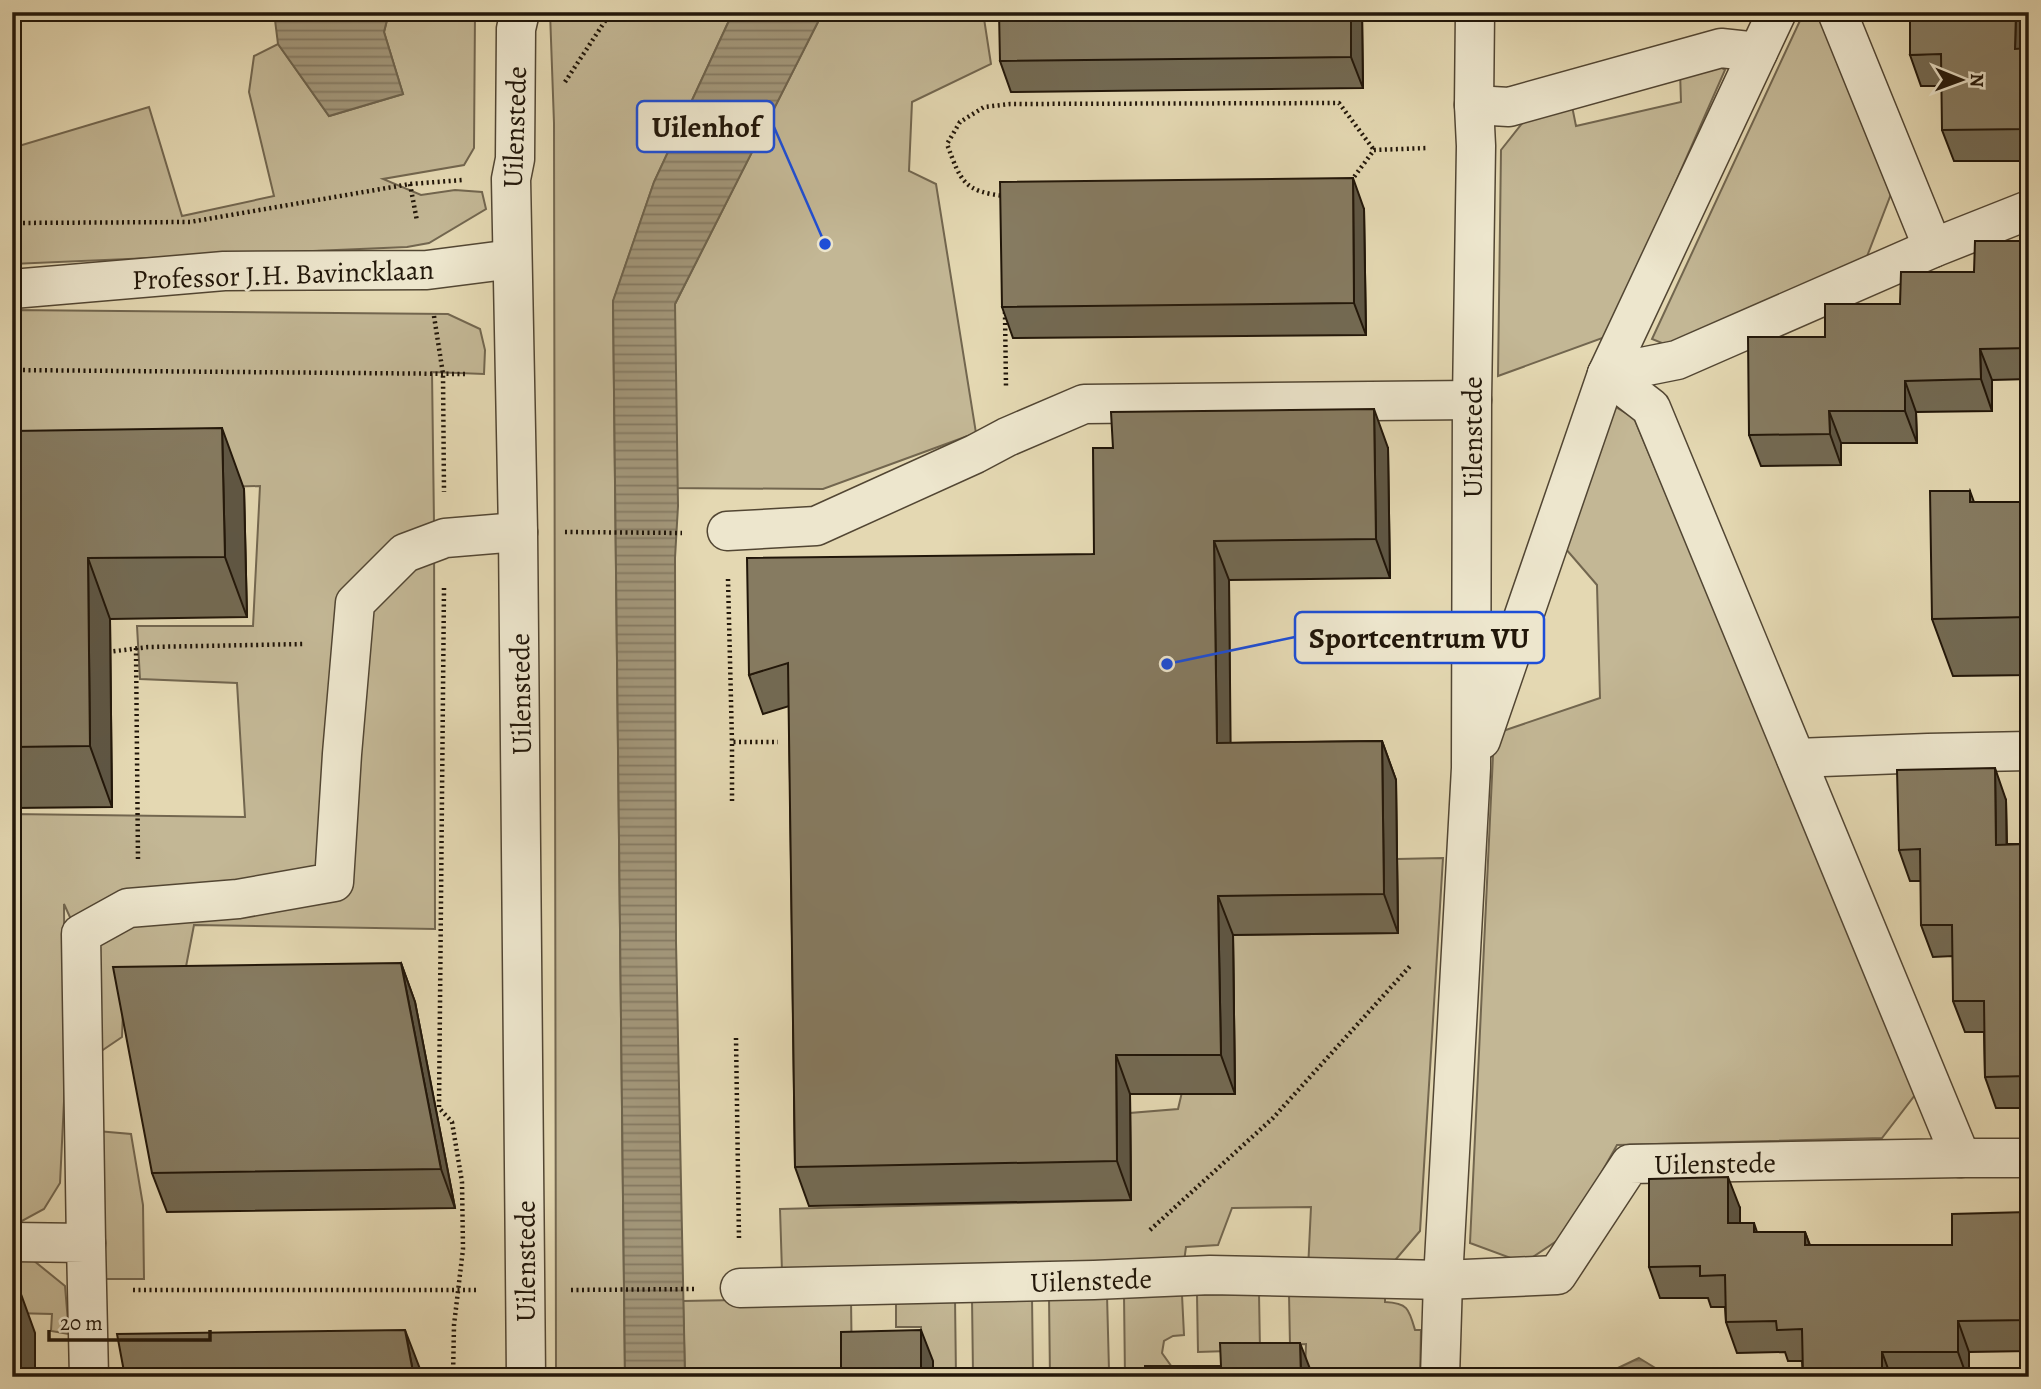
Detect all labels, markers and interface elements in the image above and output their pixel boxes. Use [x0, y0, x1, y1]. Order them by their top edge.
north arrow [1926, 46, 1996, 116]
street label: Uilenstede [494, 66, 536, 189]
text: N [1964, 73, 1990, 88]
callout: Uilenhof [637, 101, 774, 152]
text: Uilenhof [652, 107, 764, 147]
street label: Professor J.H. Bavincklaan [131, 251, 435, 299]
street label: Uilenstede [1454, 376, 1492, 498]
callout: Sportcentrum VU [1295, 612, 1544, 663]
text: Sportcentrum VU [1309, 618, 1530, 658]
street label: Uilenstede [501, 633, 541, 755]
street label: Uilenstede [1654, 1144, 1776, 1184]
street label: Uilenstede [507, 1200, 545, 1322]
street label: Uilenstede [1030, 1260, 1153, 1302]
scale bar [49, 1298, 210, 1342]
text: 20 m [60, 1309, 103, 1337]

